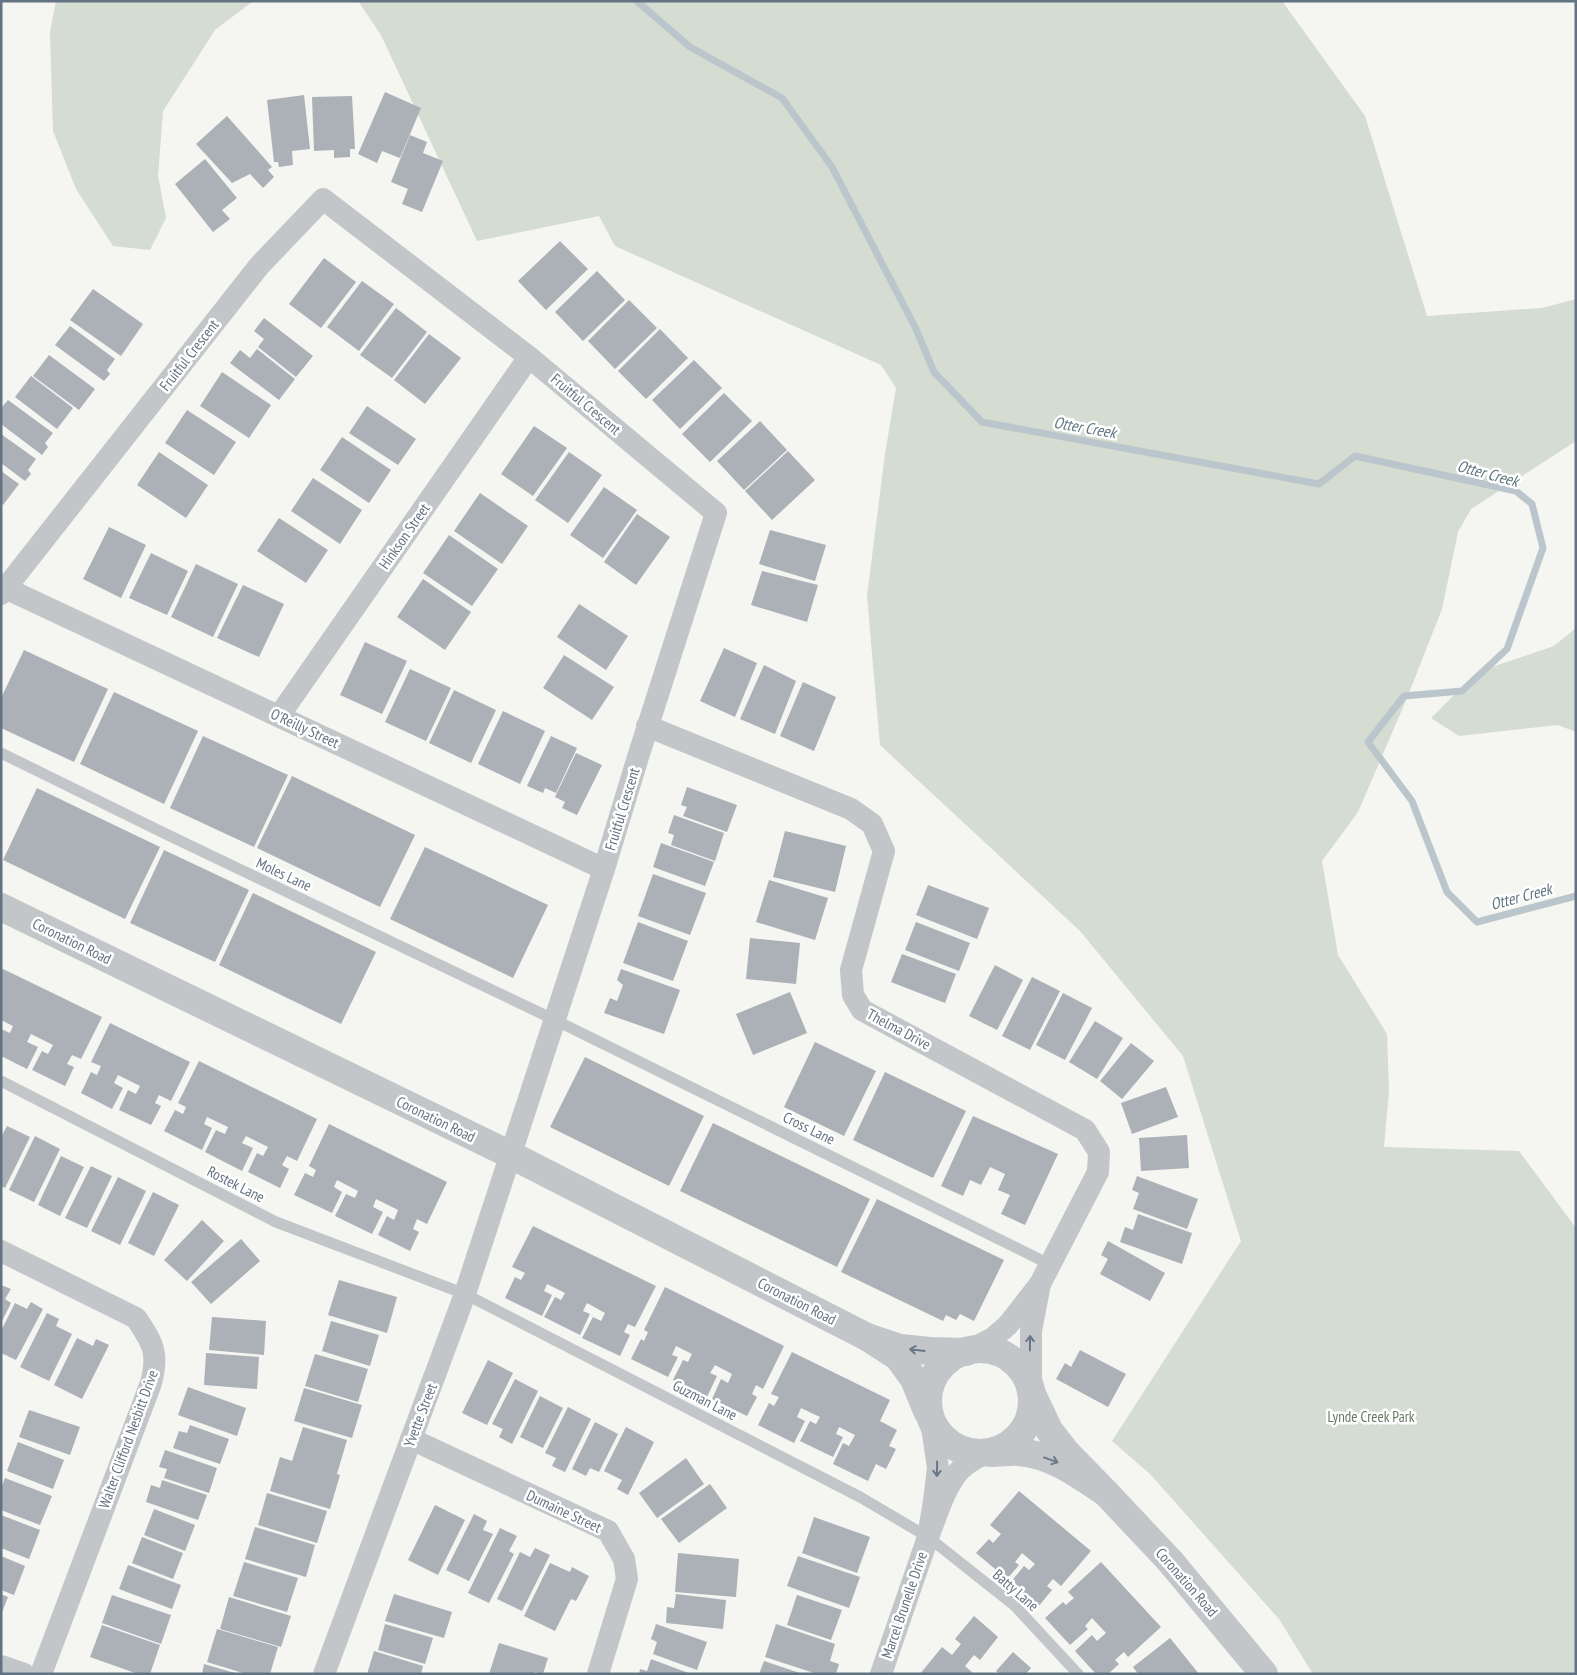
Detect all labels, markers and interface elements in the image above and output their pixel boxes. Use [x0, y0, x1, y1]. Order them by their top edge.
street label: Fruitful Crescent [155, 316, 223, 394]
street label: Fruitful Crescent [547, 369, 625, 439]
water label: Otter Creek [1052, 412, 1119, 443]
water label: Otter Creek [1455, 455, 1523, 491]
street label: Hinkson Street [374, 499, 434, 573]
street label: O'Reilly Street [268, 704, 342, 752]
street label: Fruitful Crescent [600, 765, 644, 853]
street label: Moles Lane [253, 853, 315, 895]
water label: Otter Creek [1488, 878, 1556, 914]
street label: Coronation Road [29, 914, 115, 968]
street label: Thelma Drive [864, 1004, 934, 1054]
street label: Coronation Road [393, 1092, 479, 1146]
street label: Cross Lane [780, 1107, 838, 1149]
street label: Rostek Lane [204, 1162, 268, 1206]
street label: Coronation Road [755, 1273, 839, 1329]
one-way arrow [1026, 1335, 1035, 1351]
one-way arrow [909, 1345, 925, 1355]
street label: Walter Clifford Nesbitt Drive [94, 1367, 162, 1511]
street label: Guzman Lane [670, 1376, 740, 1424]
street label: Yvette Street [399, 1380, 441, 1450]
park label: Lynde Creek Park [1327, 1407, 1415, 1426]
one-way arrow [1043, 1456, 1058, 1465]
one-way arrow [932, 1460, 942, 1476]
street label: Dumaine Street [524, 1485, 604, 1537]
street label: Coronation Road [1152, 1544, 1222, 1620]
street label: Marcel Brunelle Drive [877, 1549, 931, 1661]
street label: Batty Lane [989, 1565, 1043, 1615]

